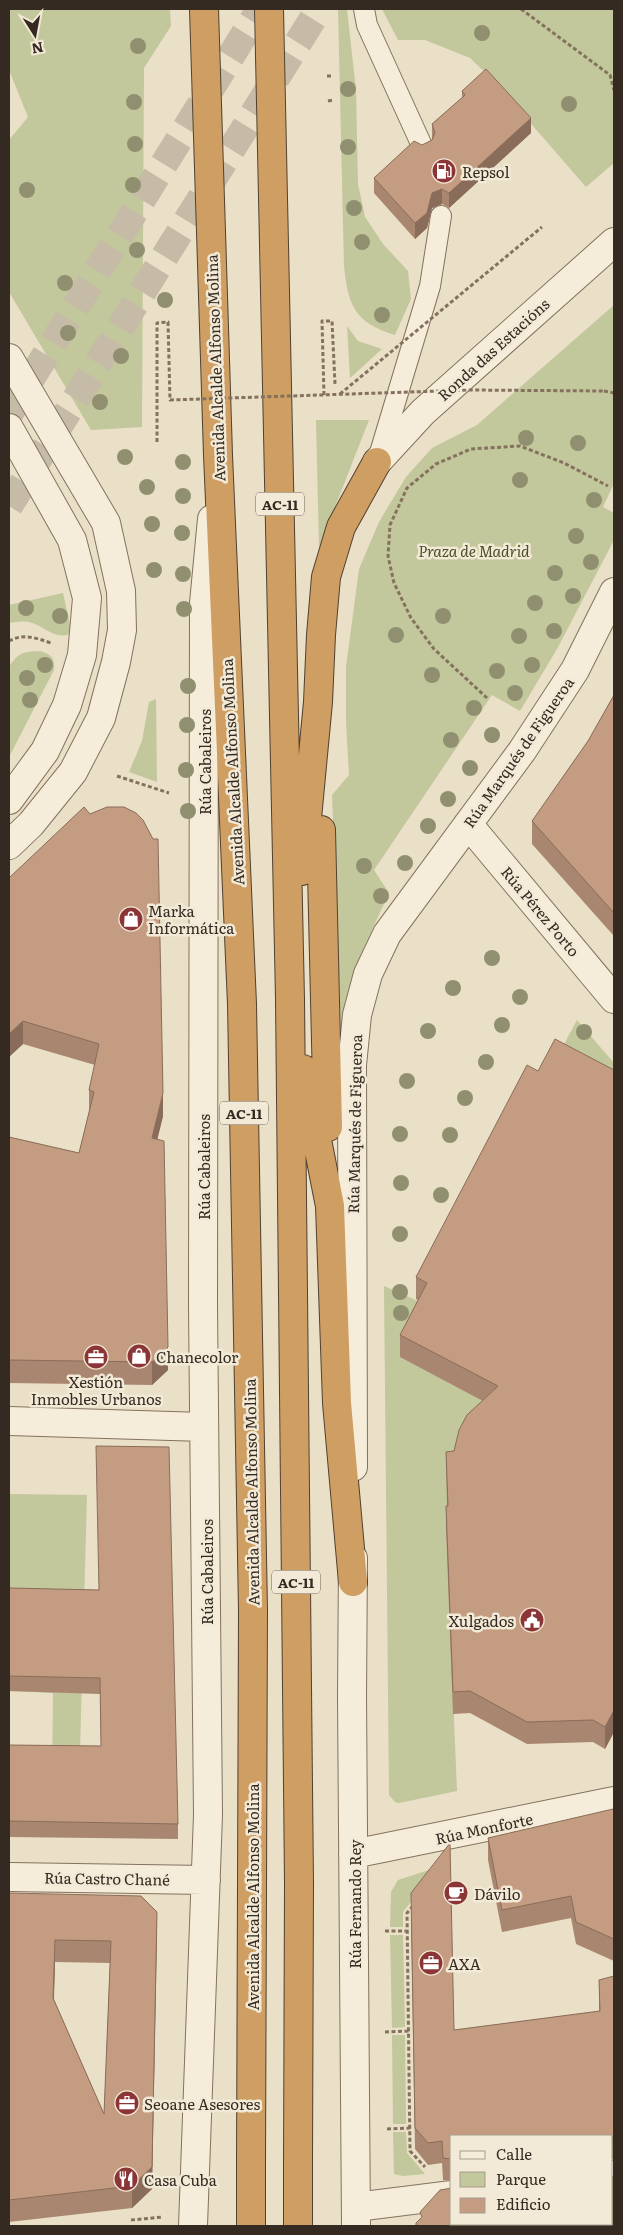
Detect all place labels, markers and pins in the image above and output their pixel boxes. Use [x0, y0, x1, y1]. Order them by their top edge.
fuel station icon: Repsol [431, 158, 457, 184]
place label: Repsol [462, 160, 509, 183]
place label: Marka Informática [148, 899, 235, 939]
shop icon: Marka Informática [118, 906, 144, 932]
shop icon: Chanecolor [126, 1343, 152, 1369]
office icon: Xestión Inmobles Urbanos [83, 1344, 109, 1370]
place label: Chanecolor [156, 1345, 238, 1368]
place label: Xestión Inmobles Urbanos [31, 1370, 162, 1410]
public building icon: Xulgados [519, 1607, 545, 1633]
place label: Xulgados [449, 1609, 514, 1632]
cafe icon: Dávilo [443, 1880, 469, 1906]
place label: Dávilo [474, 1882, 521, 1905]
office icon: AXA [418, 1950, 444, 1976]
place label: AXA [448, 1952, 481, 1975]
office icon: Seoane Asesores [114, 2090, 140, 2116]
place label: Seoane Asesores [144, 2092, 260, 2115]
restaurant icon: Casa Cuba [113, 2166, 139, 2192]
place label: Casa Cuba [144, 2168, 218, 2191]

